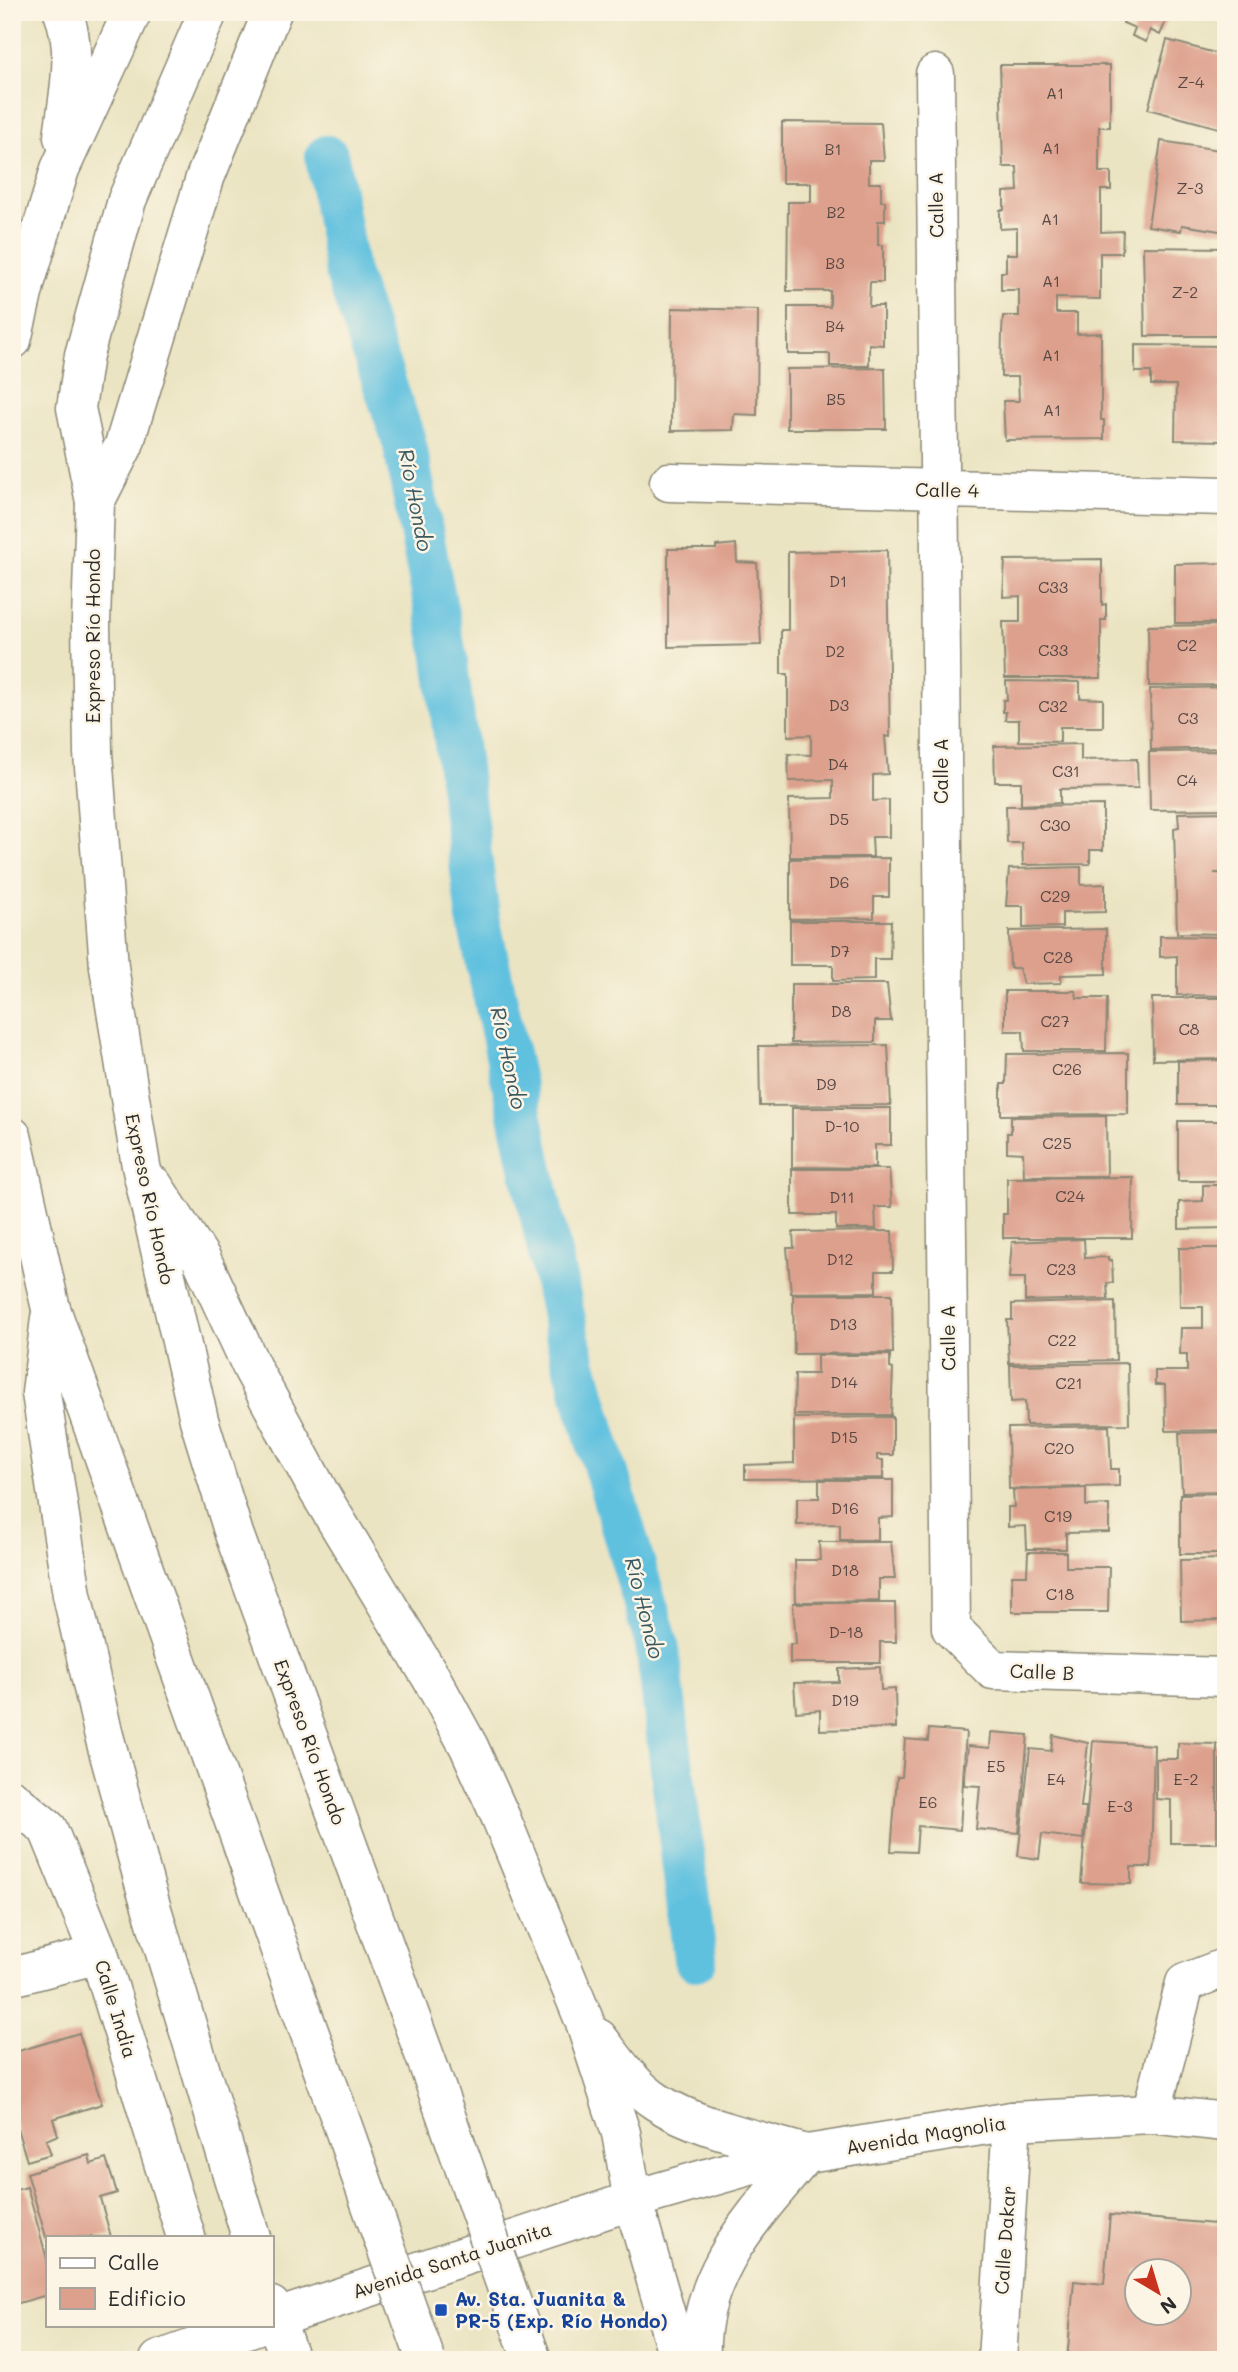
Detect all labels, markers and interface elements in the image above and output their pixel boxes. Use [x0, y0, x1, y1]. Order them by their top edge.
house number: Z-4 [1178, 71, 1205, 92]
house number: A1 [1046, 82, 1064, 103]
house number: A1 [1042, 137, 1060, 158]
house number: B1 [824, 138, 842, 159]
street label: Calle A [922, 172, 949, 238]
house number: Z-3 [1177, 177, 1203, 198]
house number: B2 [827, 201, 845, 222]
house number: A1 [1041, 208, 1059, 229]
house number: B3 [825, 252, 845, 273]
house number: A1 [1042, 270, 1060, 291]
house number: Z-2 [1172, 281, 1198, 302]
house number: B4 [825, 315, 845, 336]
house number: A1 [1042, 344, 1060, 365]
house number: B5 [826, 388, 846, 409]
house number: A1 [1043, 399, 1061, 420]
water label: Río Hondo [393, 446, 440, 553]
street label: Calle 4 [915, 476, 979, 503]
street label: Expreso Río Hondo [80, 549, 105, 723]
house number: D1 [829, 570, 847, 591]
house number: C33 [1038, 576, 1068, 597]
house number: C2 [1177, 634, 1197, 655]
house number: C33 [1038, 639, 1068, 660]
house number: D2 [825, 640, 845, 661]
house number: D3 [829, 694, 849, 715]
house number: C32 [1038, 695, 1068, 716]
house number: C3 [1178, 707, 1198, 728]
street label: Calle A [928, 738, 953, 804]
house number: D4 [828, 753, 849, 774]
house number: C31 [1052, 760, 1080, 781]
house number: C4 [1177, 769, 1198, 790]
house number: D5 [829, 808, 849, 829]
house number: C30 [1040, 814, 1070, 835]
house number: D6 [829, 871, 849, 892]
house number: C29 [1040, 885, 1070, 906]
house number: D7 [830, 940, 850, 961]
house number: C28 [1043, 946, 1073, 967]
house number: D8 [831, 1000, 852, 1021]
water label: Río Hondo [485, 1004, 533, 1111]
house number: C27 [1040, 1010, 1070, 1031]
house number: C8 [1178, 1018, 1200, 1039]
house number: C26 [1052, 1058, 1082, 1079]
house number: D9 [816, 1073, 836, 1094]
street label: Expreso Río Hondo [120, 1111, 181, 1287]
house number: D-10 [825, 1115, 860, 1136]
house number: C25 [1042, 1132, 1072, 1153]
house number: C24 [1055, 1185, 1085, 1206]
house number: D11 [829, 1186, 855, 1207]
house number: D12 [826, 1248, 854, 1269]
house number: C23 [1046, 1258, 1076, 1279]
street label: Calle A [934, 1305, 961, 1371]
house number: D13 [829, 1313, 857, 1334]
house number: C22 [1047, 1329, 1077, 1350]
house number: D14 [830, 1371, 858, 1392]
house number: C21 [1055, 1372, 1083, 1393]
house number: D15 [830, 1426, 858, 1447]
house number: C20 [1044, 1437, 1074, 1458]
house number: D16 [831, 1497, 859, 1518]
house number: C19 [1044, 1505, 1072, 1526]
water label: Río Hondo [620, 1554, 671, 1661]
house number: D18 [831, 1559, 859, 1580]
house number: C18 [1046, 1583, 1074, 1604]
house number: D-18 [829, 1621, 864, 1642]
street label: Expreso Río Hondo [269, 1656, 352, 1828]
street label: Calle B [1009, 1658, 1075, 1685]
house number: D19 [831, 1689, 859, 1710]
house number: E5 [987, 1755, 1005, 1776]
house number: E4 [1047, 1768, 1066, 1789]
house number: E-2 [1174, 1768, 1198, 1789]
house number: E6 [919, 1791, 937, 1812]
house number: E-3 [1107, 1795, 1133, 1816]
street label: Calle India [90, 1957, 143, 2061]
street label: Avenida Magnolia [844, 2110, 1008, 2159]
street label: Calle Dakar [988, 2185, 1021, 2295]
street label: Avenida Santa Juanita [349, 2216, 555, 2304]
legend [46, 2236, 273, 2326]
text: Calle [108, 2248, 160, 2275]
north arrow [1122, 2256, 1192, 2326]
text: Edificio [108, 2284, 186, 2311]
place label: Av. Sta. Juanita & PR-5 (Exp. Río Hondo) [455, 2286, 668, 2333]
text: N [1155, 2292, 1182, 2320]
marker: Av. Sta. Juanita & PR-5 (Exp. Río Hondo) [433, 2302, 449, 2318]

